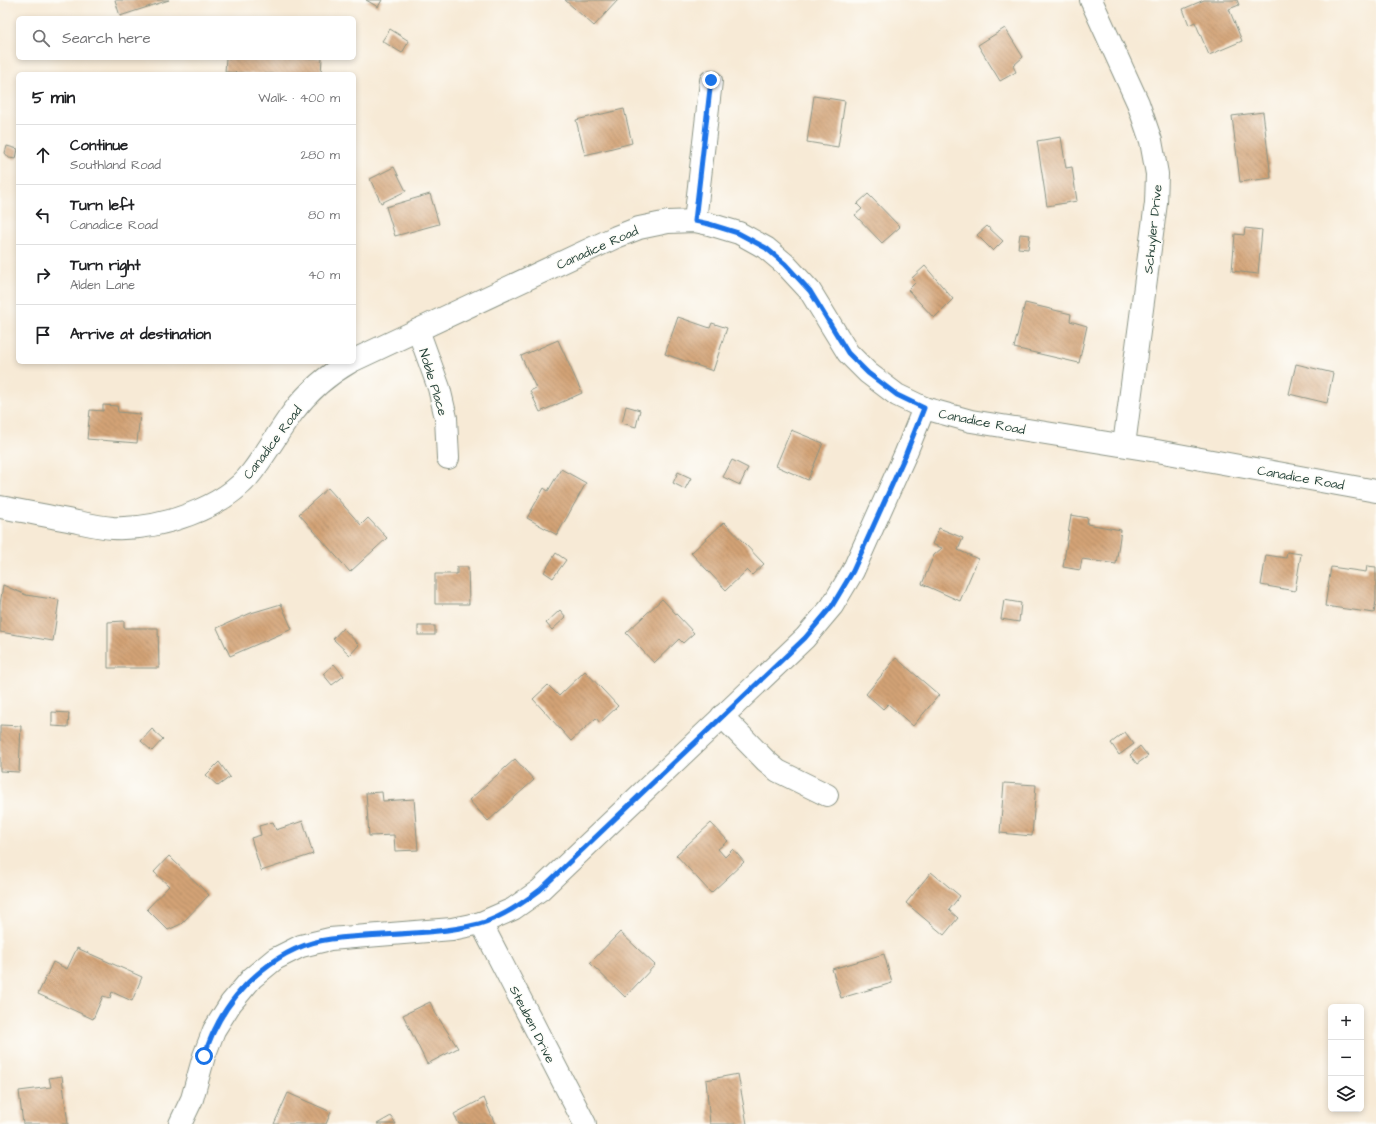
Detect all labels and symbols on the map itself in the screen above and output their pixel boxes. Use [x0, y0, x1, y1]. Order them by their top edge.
route end [702, 71, 720, 89]
street label: Schuyler Drive [1139, 184, 1168, 275]
street label: Canadice Road [554, 222, 642, 274]
street label: Noble Place [414, 347, 452, 418]
street label: Canadice Road [239, 402, 307, 483]
street label: Canadice Road [937, 405, 1027, 439]
street label: Canadice Road [1256, 461, 1346, 495]
street label: Steuben Drive [505, 983, 559, 1066]
route start [195, 1047, 213, 1065]

